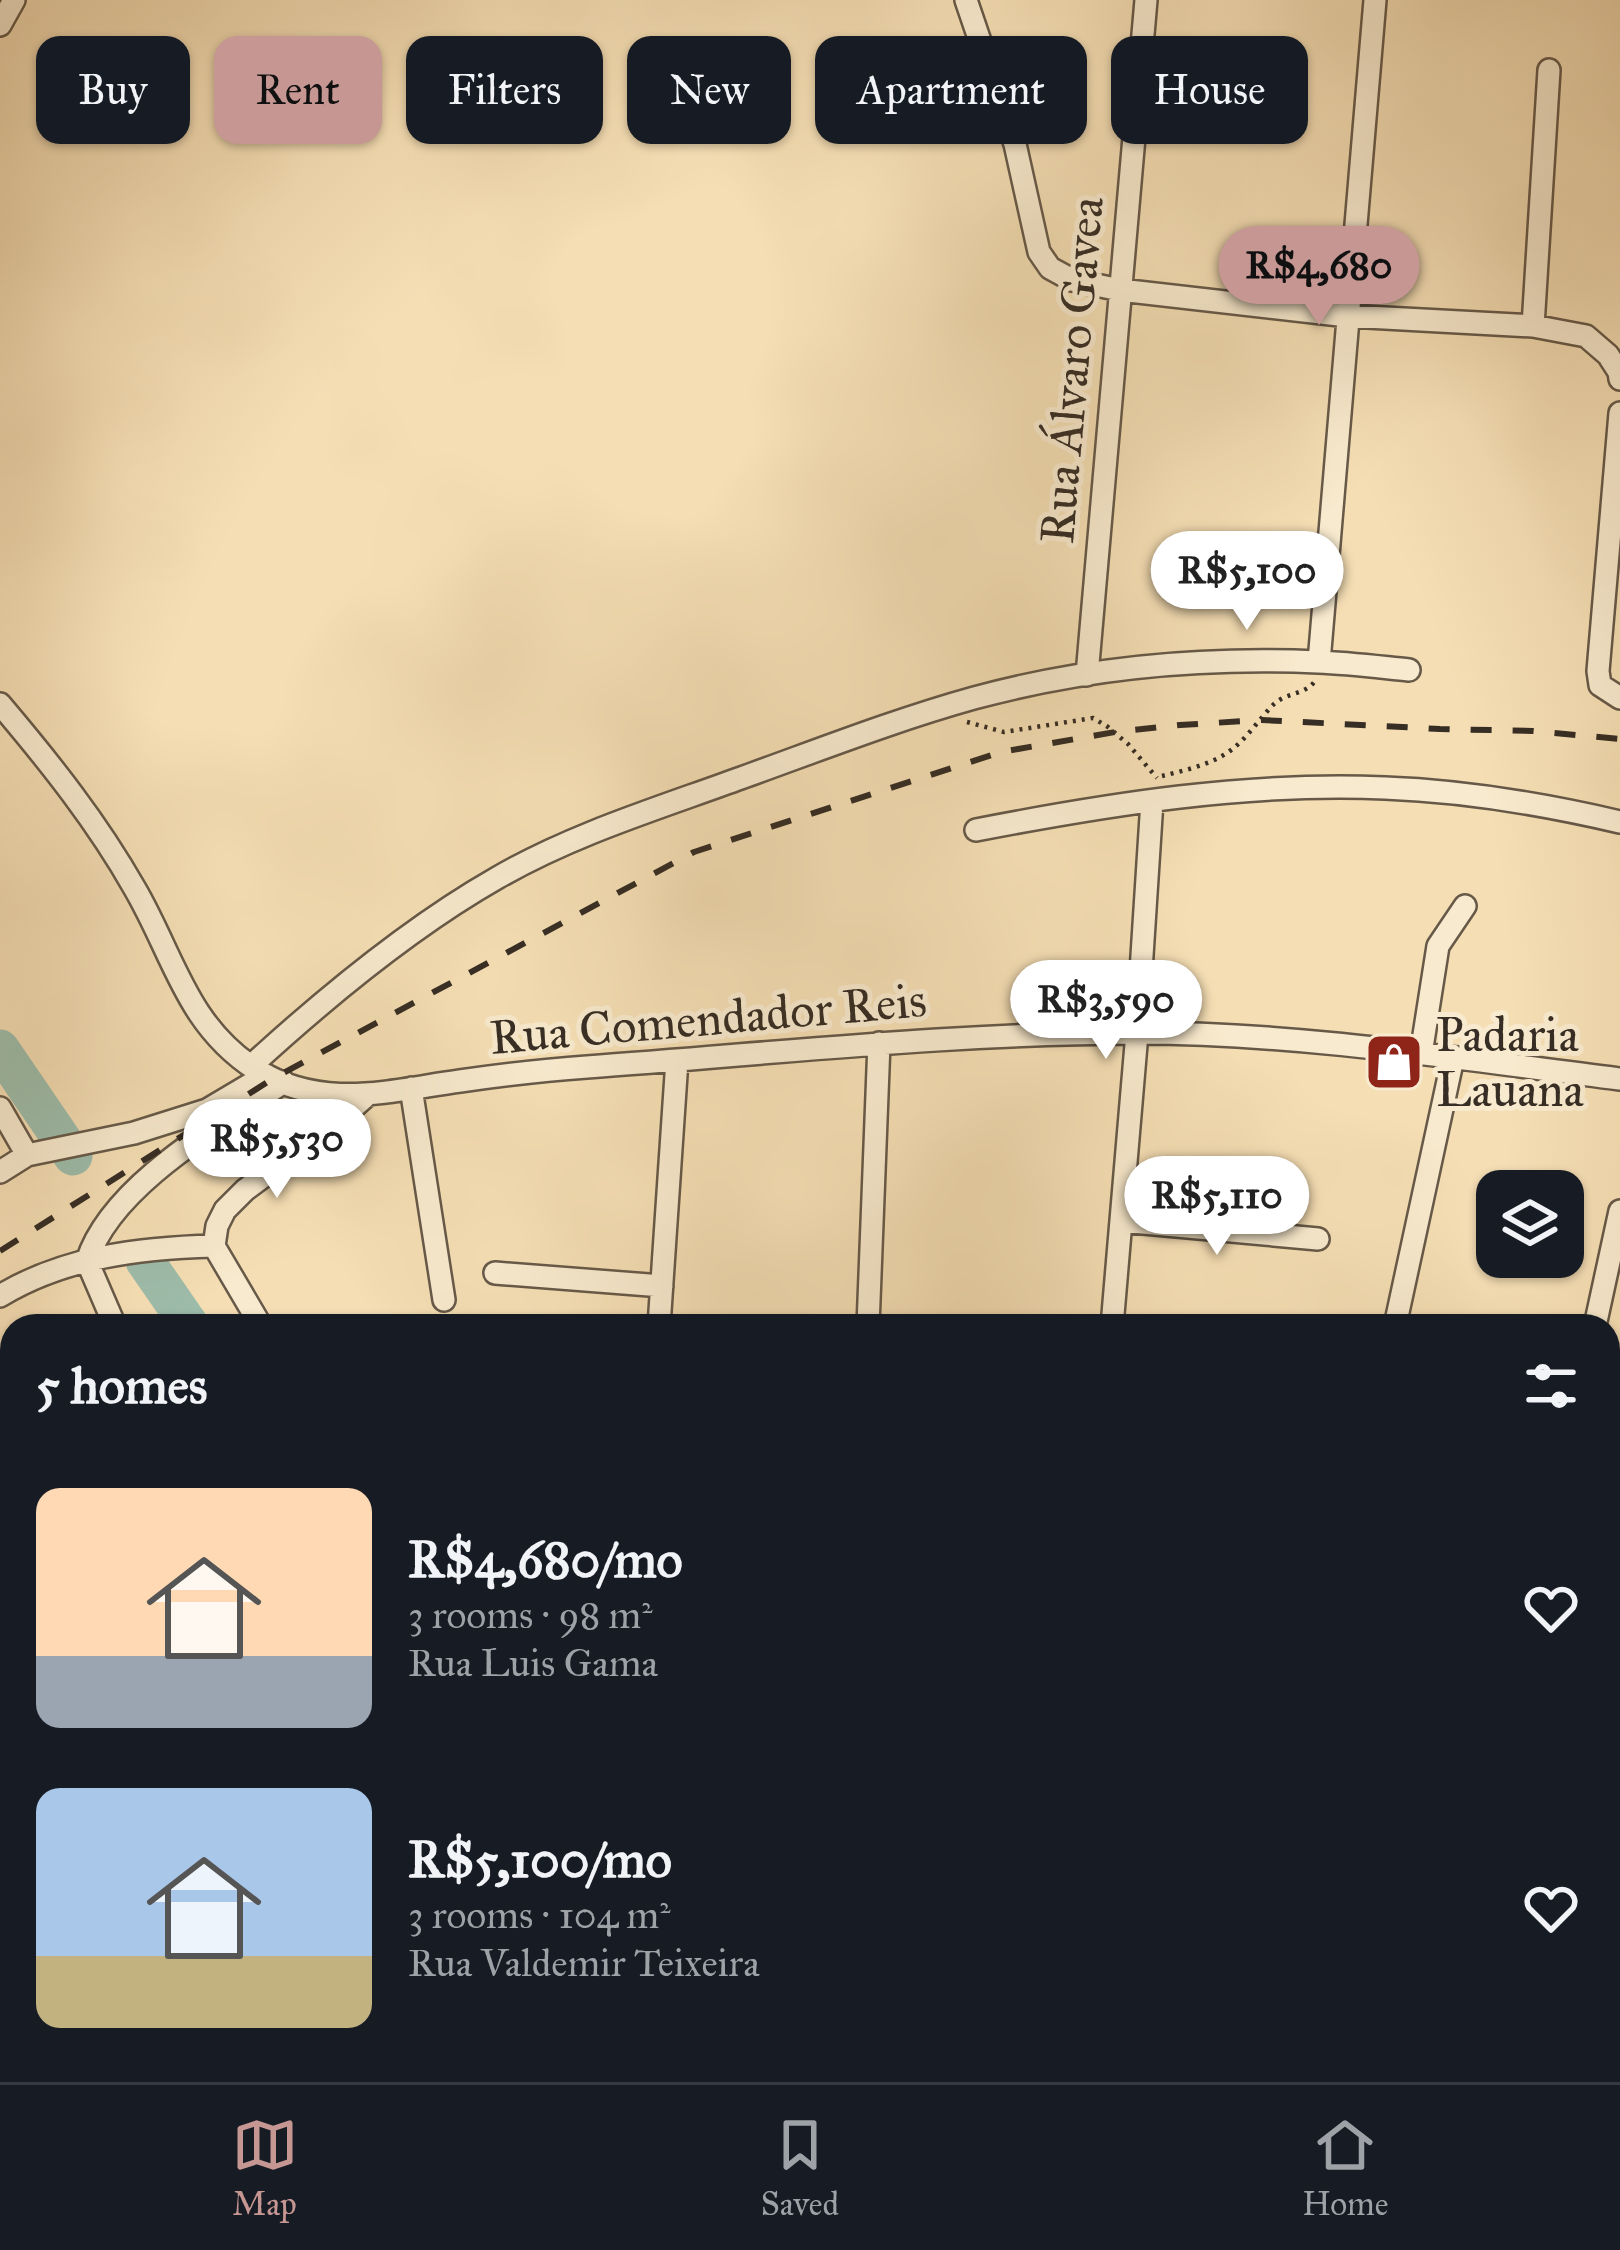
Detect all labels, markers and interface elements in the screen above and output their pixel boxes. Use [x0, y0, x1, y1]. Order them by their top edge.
chip: Buy [36, 36, 190, 144]
chip: Rent [214, 36, 382, 144]
chip: Filters [406, 36, 603, 144]
chip: New [627, 36, 791, 144]
chip: Apartment [815, 36, 1087, 144]
chip: House [1111, 36, 1308, 144]
street label: Rua Álvaro Gavea [1027, 194, 1116, 546]
pin: R$4,680 [1208, 226, 1430, 328]
text: R$4,680 [1246, 241, 1392, 289]
pin: R$5,100 [1136, 531, 1358, 633]
text: R$5,100 [1178, 546, 1316, 594]
pin: R$3,590 [995, 960, 1217, 1062]
street label: Rua Comendador Reis [487, 970, 929, 1067]
text: R$3,590 [1037, 975, 1175, 1023]
place label: Padaria Lauana [1436, 1005, 1585, 1119]
shop icon: Padaria Lauana [1363, 1031, 1425, 1093]
pin: R$5,530 [166, 1099, 388, 1201]
text: R$5,530 [210, 1114, 344, 1162]
pin: R$5,110 [1106, 1156, 1328, 1258]
map controls [1476, 1170, 1584, 1278]
button: layers [1476, 1170, 1584, 1278]
text: R$5,110 [1151, 1171, 1283, 1219]
icon: filters [1518, 1353, 1584, 1419]
text: 5 homes [36, 1355, 207, 1417]
text: R$4,680/mo [408, 1529, 683, 1591]
icon: home [132, 1536, 276, 1680]
icon: heart [1518, 1575, 1584, 1641]
text: 3 rooms · 98 m² [408, 1591, 653, 1639]
text: Rua Luis Gama [408, 1639, 658, 1687]
text: R$5,100/mo [408, 1829, 672, 1891]
icon: home [132, 1836, 276, 1980]
icon: heart [1518, 1875, 1584, 1941]
text: 3 rooms · 104 m² [408, 1891, 671, 1939]
text: Rua Valdemir Teixeira [408, 1939, 760, 1987]
tab: Map [232, 2112, 298, 2224]
tab: Saved [761, 2112, 839, 2224]
tab: Home [1302, 2112, 1388, 2224]

